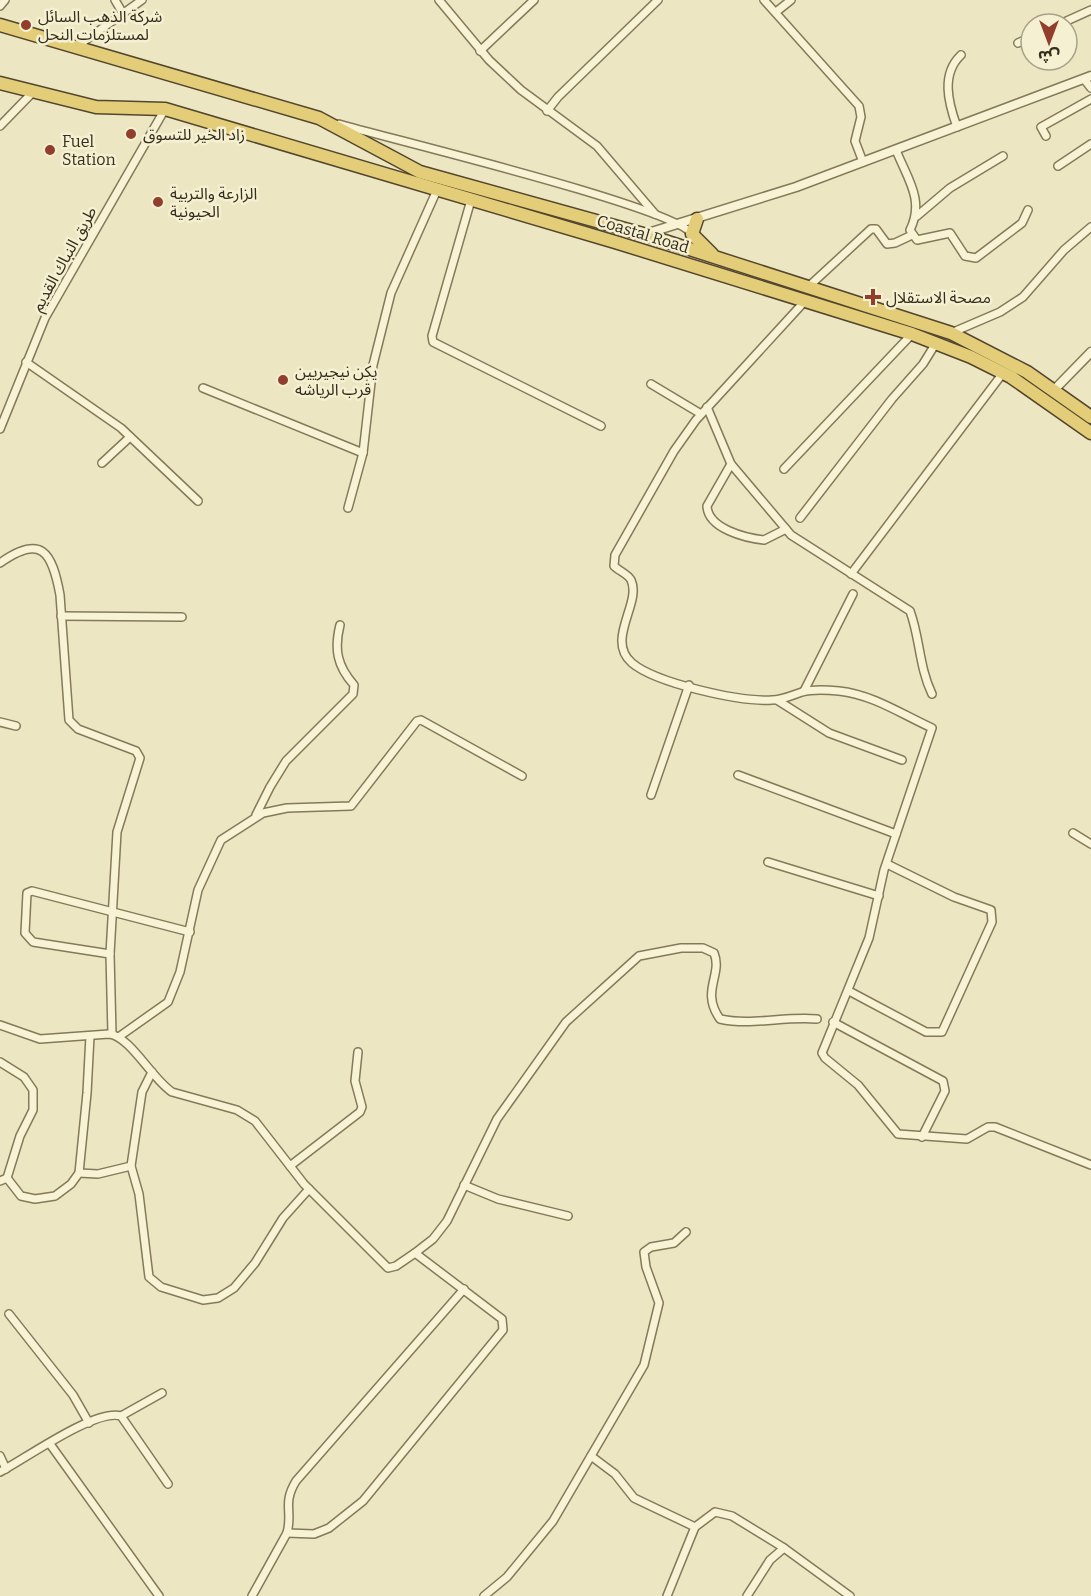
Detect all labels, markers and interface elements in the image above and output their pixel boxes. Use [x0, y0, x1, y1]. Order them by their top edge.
place label: شركة الذهب السائل لمستلزمات النحل [38, 7, 162, 44]
north arrow [1019, 12, 1079, 72]
marker: شركة الذهب السائل لمستلزمات النحل [19, 18, 33, 32]
text: ش [1038, 47, 1060, 66]
place label: زاد الخير للتسوق [143, 125, 245, 144]
marker: زاد الخير للتسوق [124, 127, 138, 141]
place label: Fuel Station [62, 132, 116, 169]
marker: Fuel Station [43, 143, 57, 157]
place label: الزارعة والتربية الحيونية [170, 184, 257, 221]
marker: الزارعة والتربية الحيونية [151, 195, 165, 209]
street label: طريق النباك القديم [27, 203, 103, 316]
street label: Coastal Road [595, 211, 692, 257]
marker: مصحة الاستقلال [864, 288, 882, 306]
place label: مصحة الاستقلال [886, 288, 991, 308]
place label: يكن نيجيريين قرب الرياشه [295, 362, 378, 399]
marker: يكن نيجيريين قرب الرياشه [276, 373, 290, 387]

